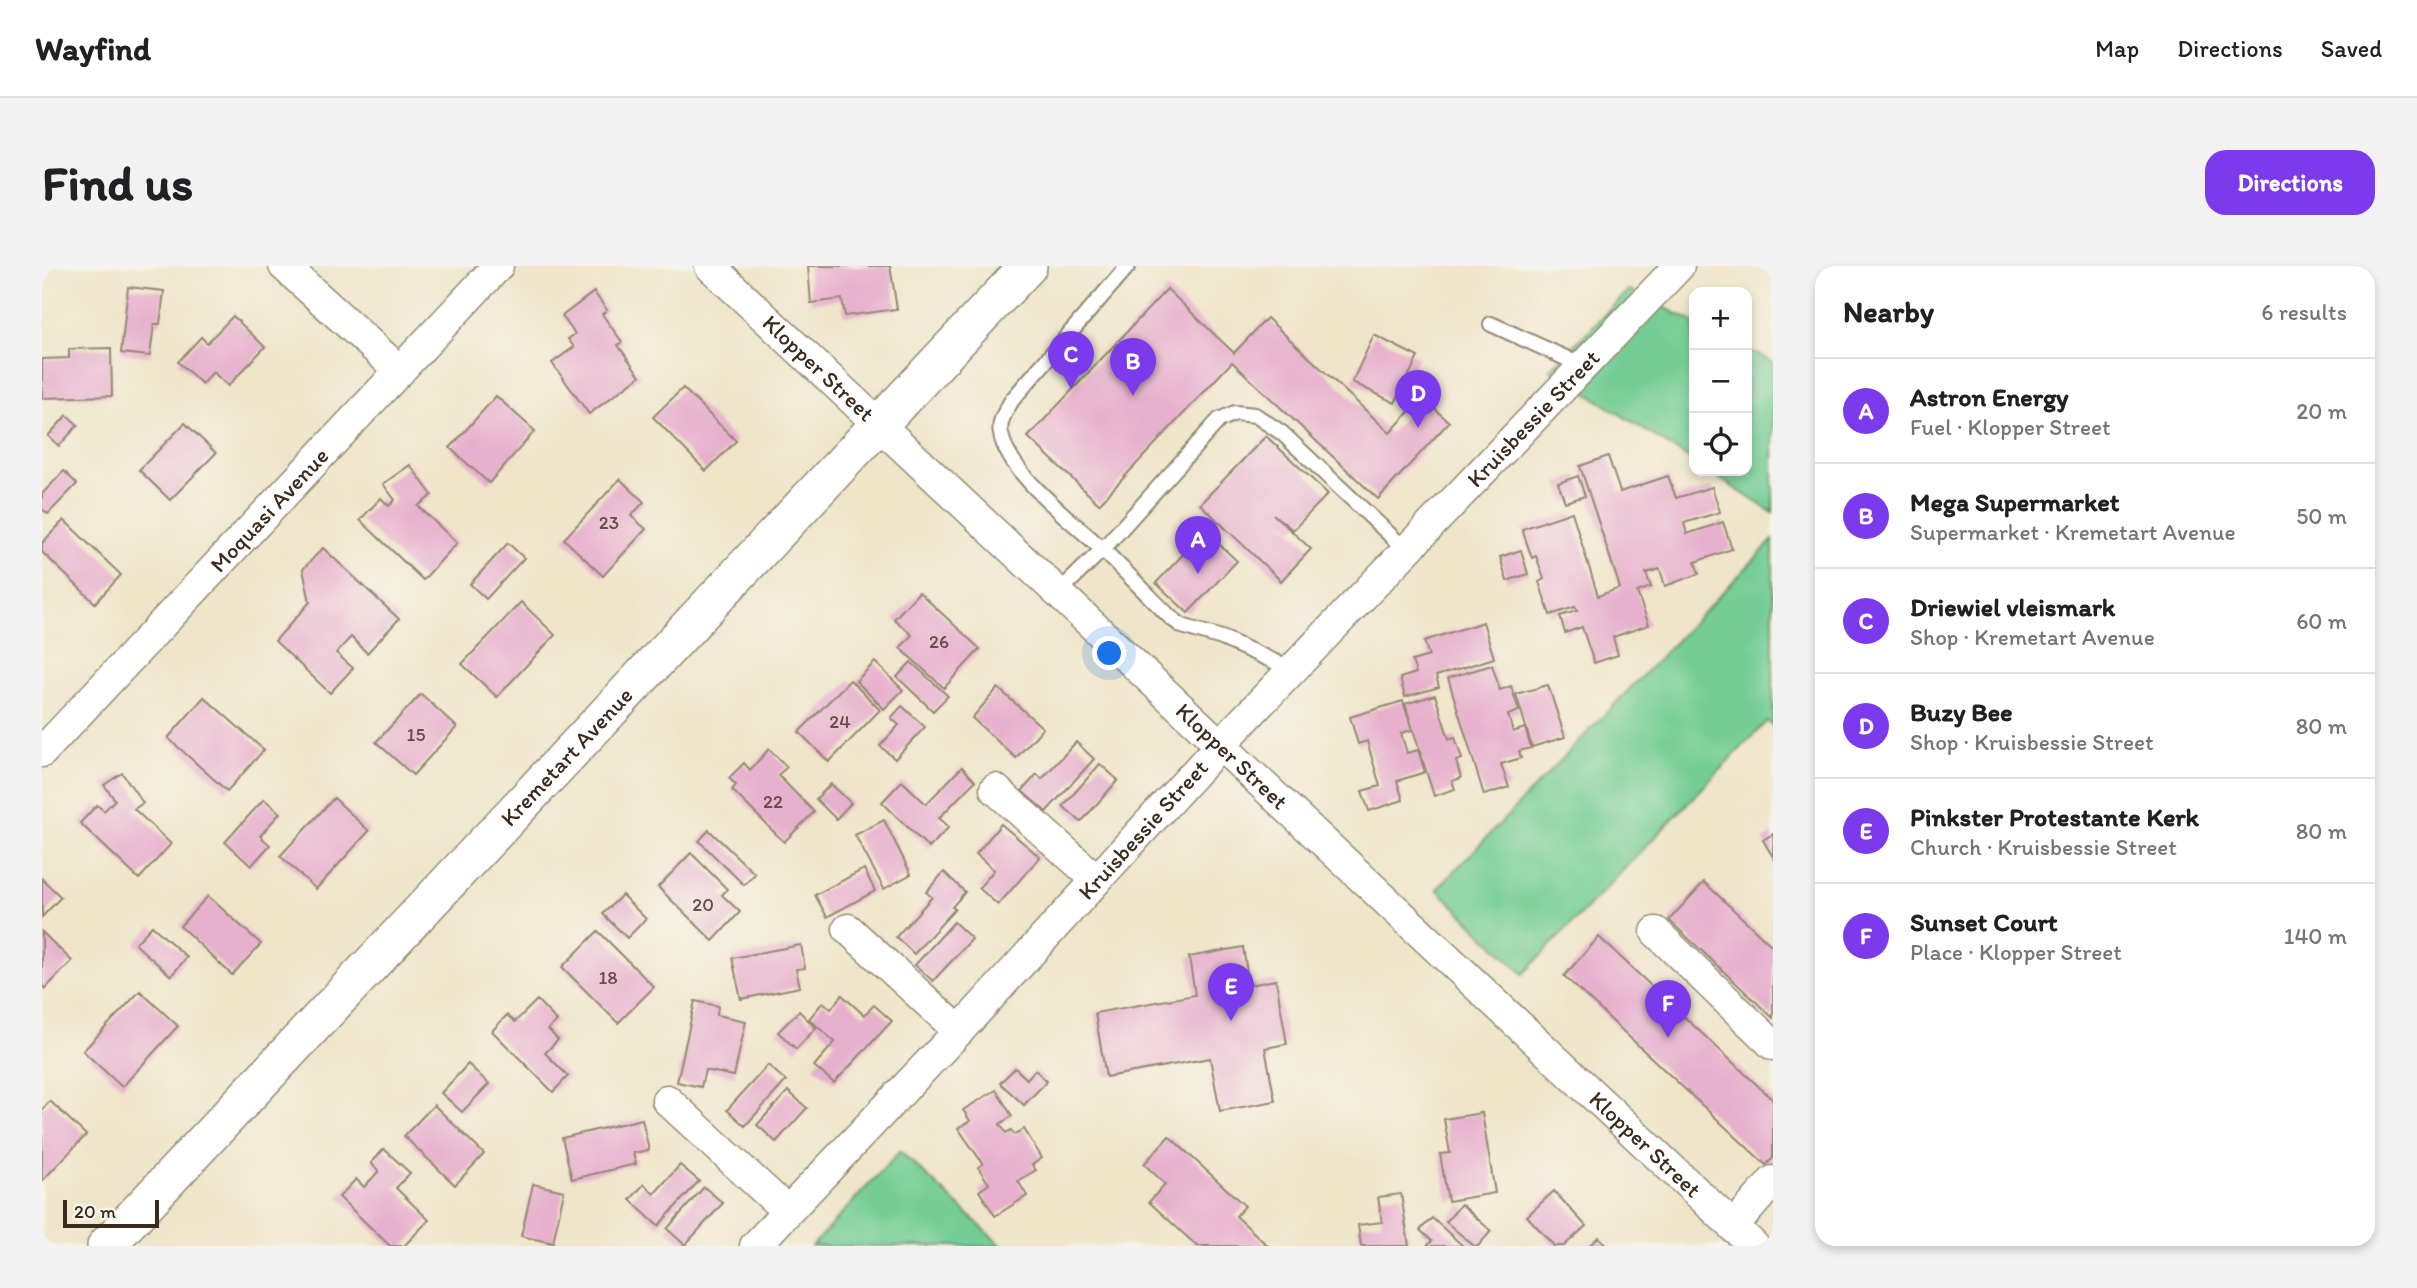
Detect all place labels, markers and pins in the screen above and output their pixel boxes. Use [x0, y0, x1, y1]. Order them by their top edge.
pin: C [1048, 331, 1094, 389]
pin: B [1110, 338, 1156, 396]
pin: D [1395, 370, 1441, 428]
pin: A [1175, 516, 1221, 574]
pin: E [1208, 963, 1254, 1021]
pin: F [1645, 980, 1691, 1038]

